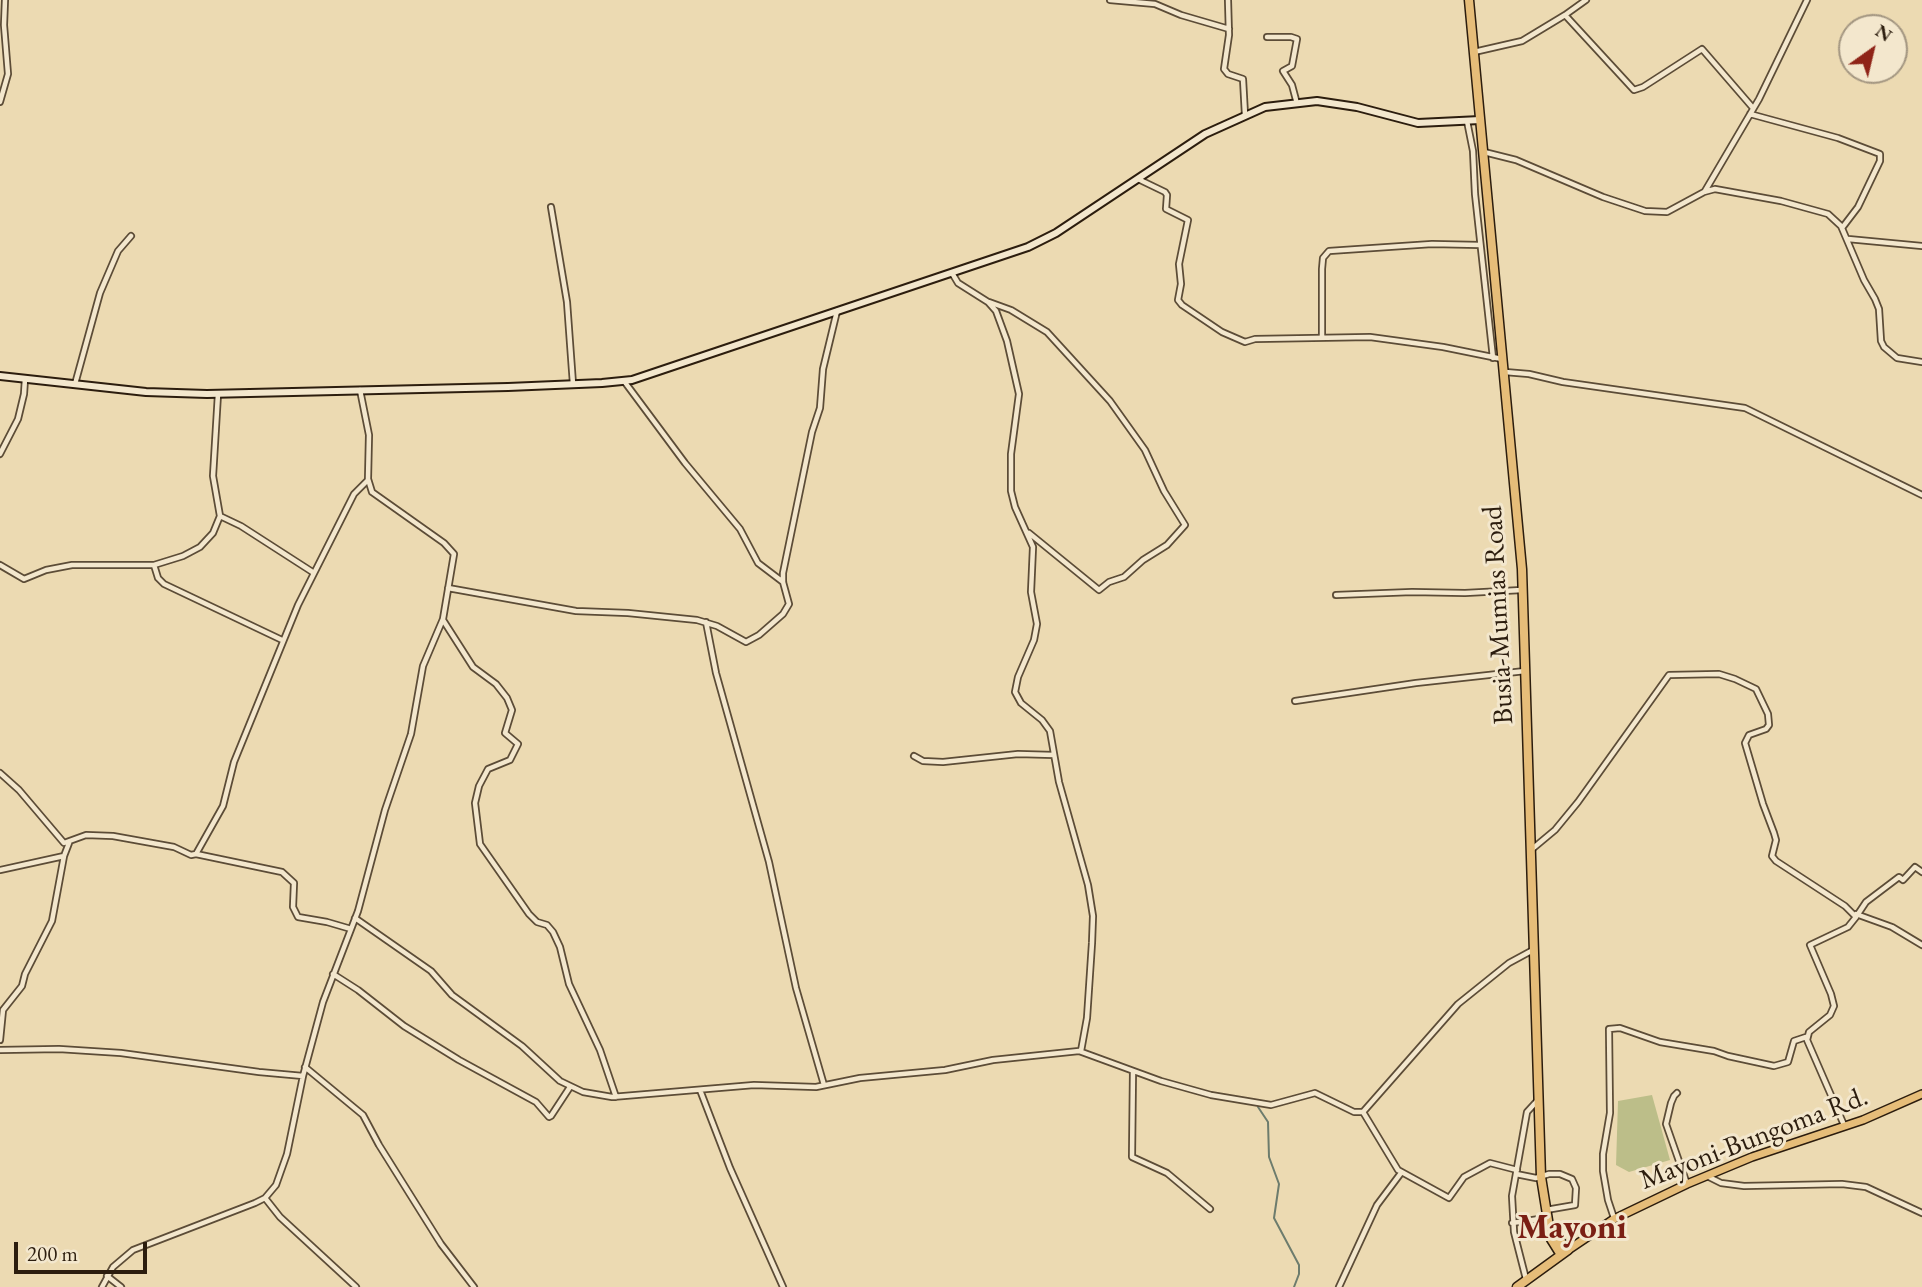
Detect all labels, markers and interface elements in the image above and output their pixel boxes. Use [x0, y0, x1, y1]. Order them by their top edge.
north arrow [1838, 14, 1908, 84]
text: N [1871, 18, 1897, 47]
street label: Busia-Mumias Road [1476, 505, 1522, 725]
street label: Mayoni-Bungoma Rd. [1635, 1080, 1873, 1198]
district label: Mayoni [1517, 1207, 1627, 1249]
scale bar [18, 1228, 150, 1272]
text: 200 m [27, 1240, 78, 1267]

